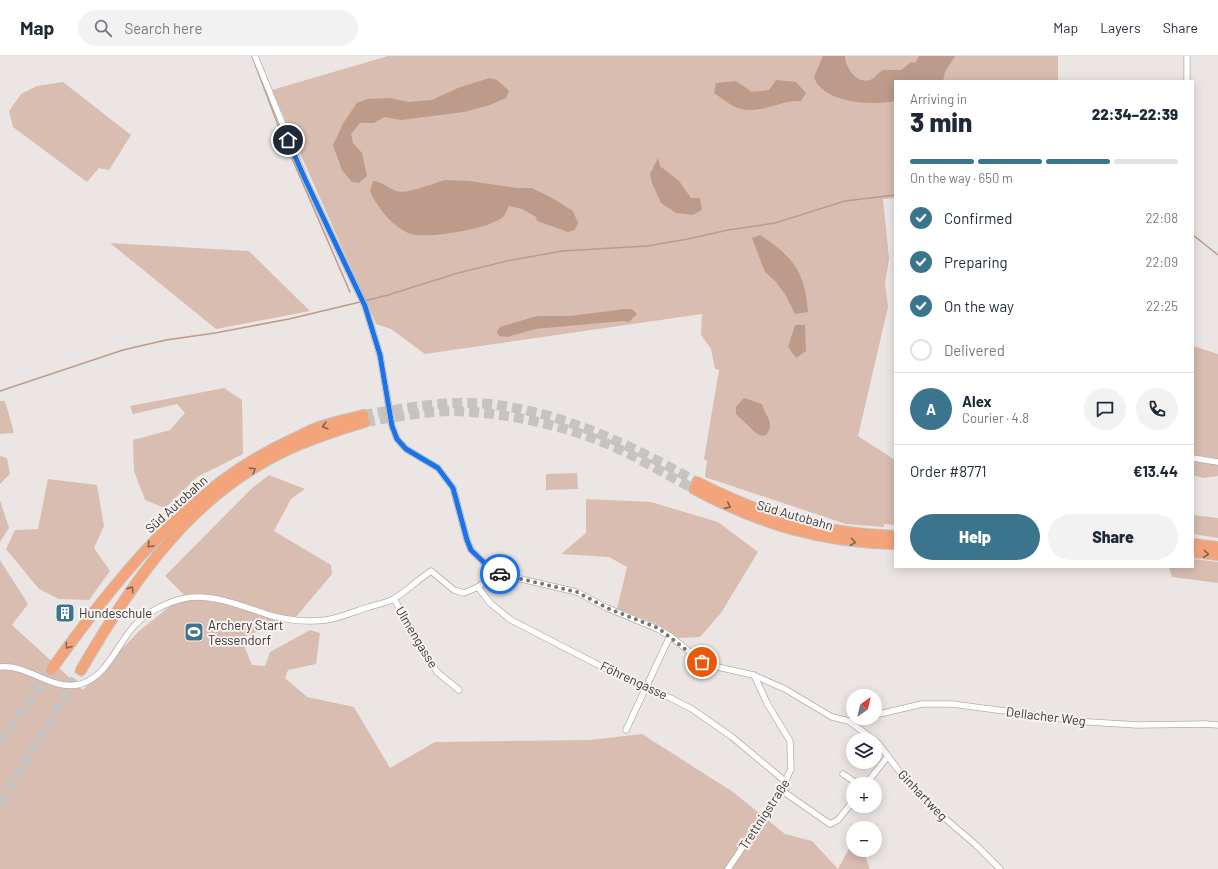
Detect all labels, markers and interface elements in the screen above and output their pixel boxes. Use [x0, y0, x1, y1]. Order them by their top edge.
search box [78, 10, 358, 46]
text: Map [20, 16, 54, 39]
icon: search [92, 17, 114, 39]
text: Search here [124, 19, 202, 37]
text: Map [1053, 19, 1078, 36]
text: Layers [1100, 19, 1141, 36]
text: Share [1163, 19, 1198, 36]
text: Arriving in [910, 91, 967, 107]
text: 22:34–22:39 [1092, 105, 1178, 123]
text: 3 min [910, 106, 972, 137]
pin [271, 123, 305, 157]
icon: home [277, 129, 299, 151]
text: On the way · 650 m [910, 170, 1013, 186]
icon: check [910, 207, 932, 229]
text: Confirmed [944, 209, 1012, 227]
text: 22:08 [1146, 210, 1178, 226]
icon: check [910, 251, 932, 273]
text: Preparing [944, 253, 1008, 271]
text: 22:09 [1146, 254, 1178, 270]
icon: check [910, 295, 932, 317]
text: On the way [944, 297, 1014, 315]
text: 22:25 [1146, 298, 1178, 314]
text: Delivered [944, 341, 1005, 359]
button: chat [1084, 388, 1126, 430]
button: phone [1136, 388, 1178, 430]
text: Alex [962, 392, 992, 410]
text: A [926, 400, 936, 418]
text: Courier · 4.8 [962, 410, 1029, 426]
one-way arrow [322, 421, 329, 429]
text: Order #8771 [910, 462, 987, 480]
text: €13.44 [1133, 462, 1178, 480]
one-way arrow [249, 467, 256, 474]
street label: Süd Autobahn [141, 472, 211, 536]
street label: Süd Autobahn [755, 496, 835, 534]
one-way arrow [725, 502, 732, 510]
button: Help [910, 514, 1040, 560]
button: Share [1048, 514, 1178, 560]
one-way arrow [850, 537, 856, 546]
one-way arrow [147, 540, 155, 548]
one-way arrow [1202, 549, 1209, 558]
courier [480, 554, 520, 594]
icon: car [489, 563, 511, 585]
one-way arrow [126, 586, 134, 593]
building icon: Hundeschule [54, 602, 76, 624]
street label: Ulmengasse [392, 603, 442, 671]
place label: Hundeschule [79, 605, 152, 621]
place label: Archery Start Tessendorf [208, 617, 283, 648]
sports icon: Archery Start Tessendorf [183, 621, 205, 643]
one-way arrow [66, 641, 73, 648]
pin [685, 645, 719, 679]
icon: bag [691, 651, 713, 673]
street label: Föhrengasse [598, 657, 670, 703]
north arrow [846, 689, 882, 725]
map controls [846, 689, 882, 857]
street label: Dellacher Weg [1005, 703, 1087, 729]
button: layers [846, 733, 882, 769]
street label: Ginhartweg [895, 766, 951, 824]
street label: Trettnigstraße [735, 775, 793, 852]
button: + [846, 777, 882, 813]
button: − [846, 821, 882, 857]

